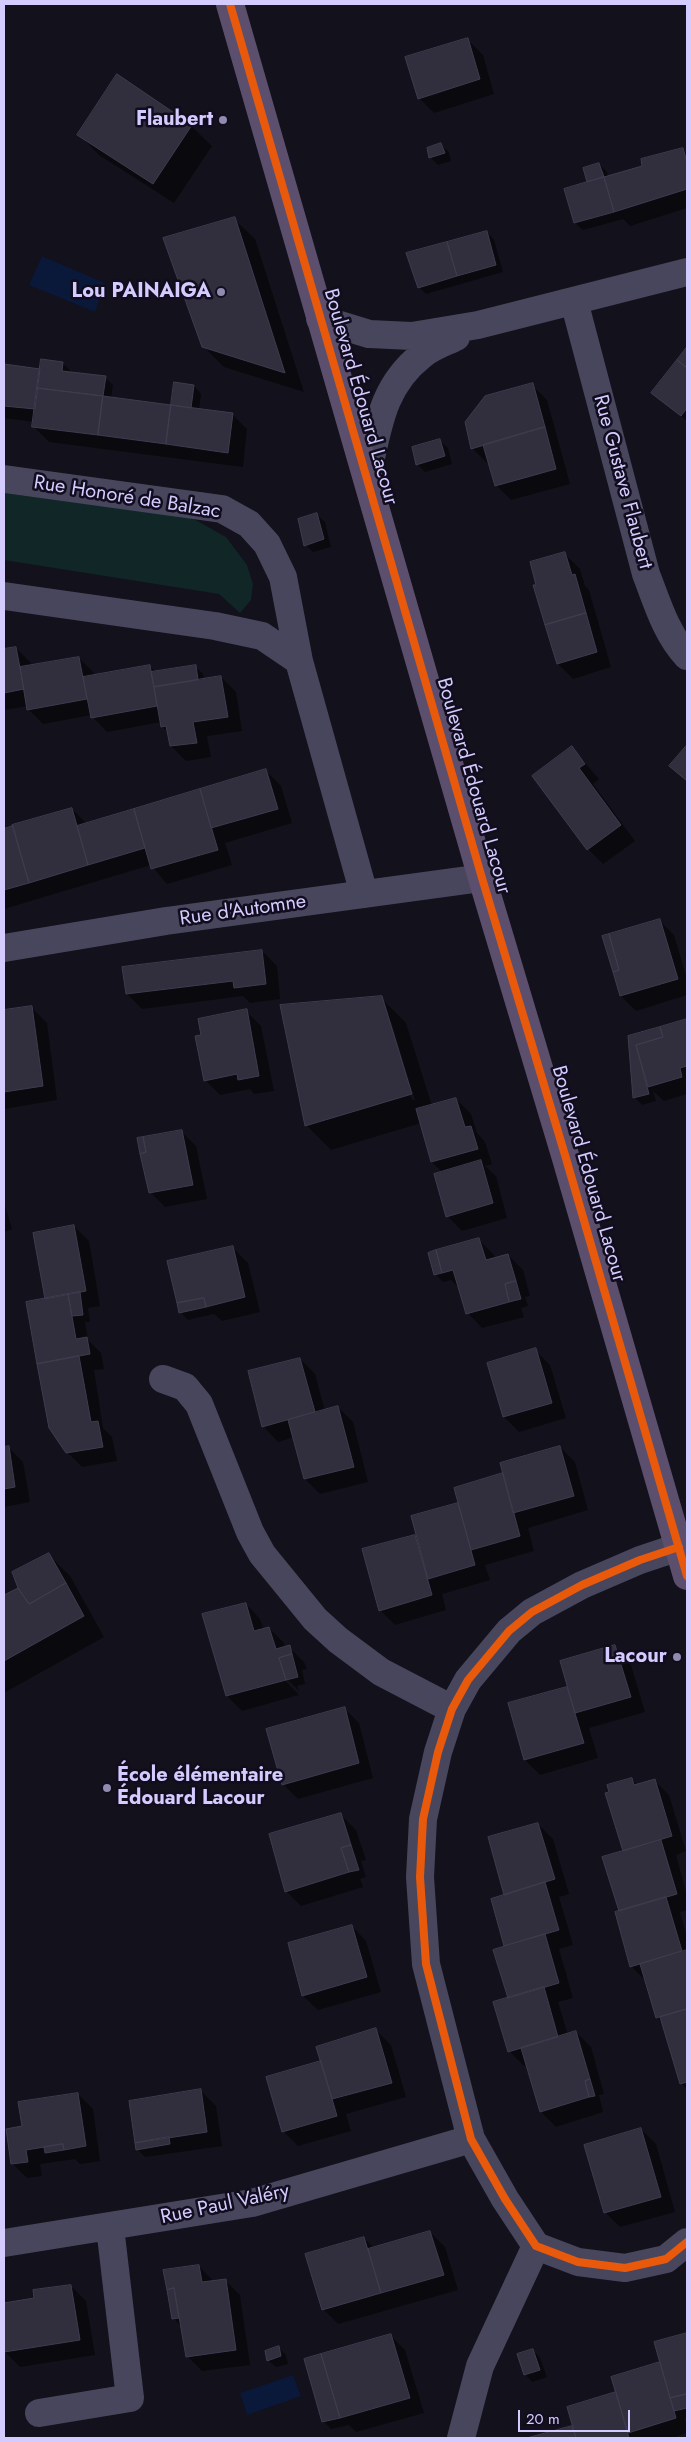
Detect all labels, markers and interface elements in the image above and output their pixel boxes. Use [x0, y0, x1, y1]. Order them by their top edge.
place label: Flaubert [136, 108, 213, 132]
marker: Flaubert [217, 114, 229, 126]
place label: Lou PAINAIGA [72, 280, 211, 304]
marker: Lou PAINAIGA [215, 286, 227, 298]
street label: Boulevard Édouard Lacour [318, 286, 402, 508]
street label: Rue Gustave Flaubert [587, 392, 657, 572]
street label: Rue Honoré de Balzac [32, 471, 222, 525]
street label: Boulevard Édouard Lacour [431, 675, 515, 897]
street label: Rue d'Automne [178, 890, 308, 932]
street label: Boulevard Édouard Lacour [546, 1063, 630, 1285]
place label: Lacour [604, 1645, 667, 1669]
marker: Lacour [671, 1651, 683, 1663]
place label: École élémentaire Édouard Lacour [117, 1764, 283, 1811]
marker: École élémentaire Édouard Lacour [101, 1782, 113, 1794]
street label: Rue Paul Valéry [158, 2180, 292, 2230]
scale bar [521, 2400, 634, 2432]
text: 20 m [526, 2408, 560, 2430]

